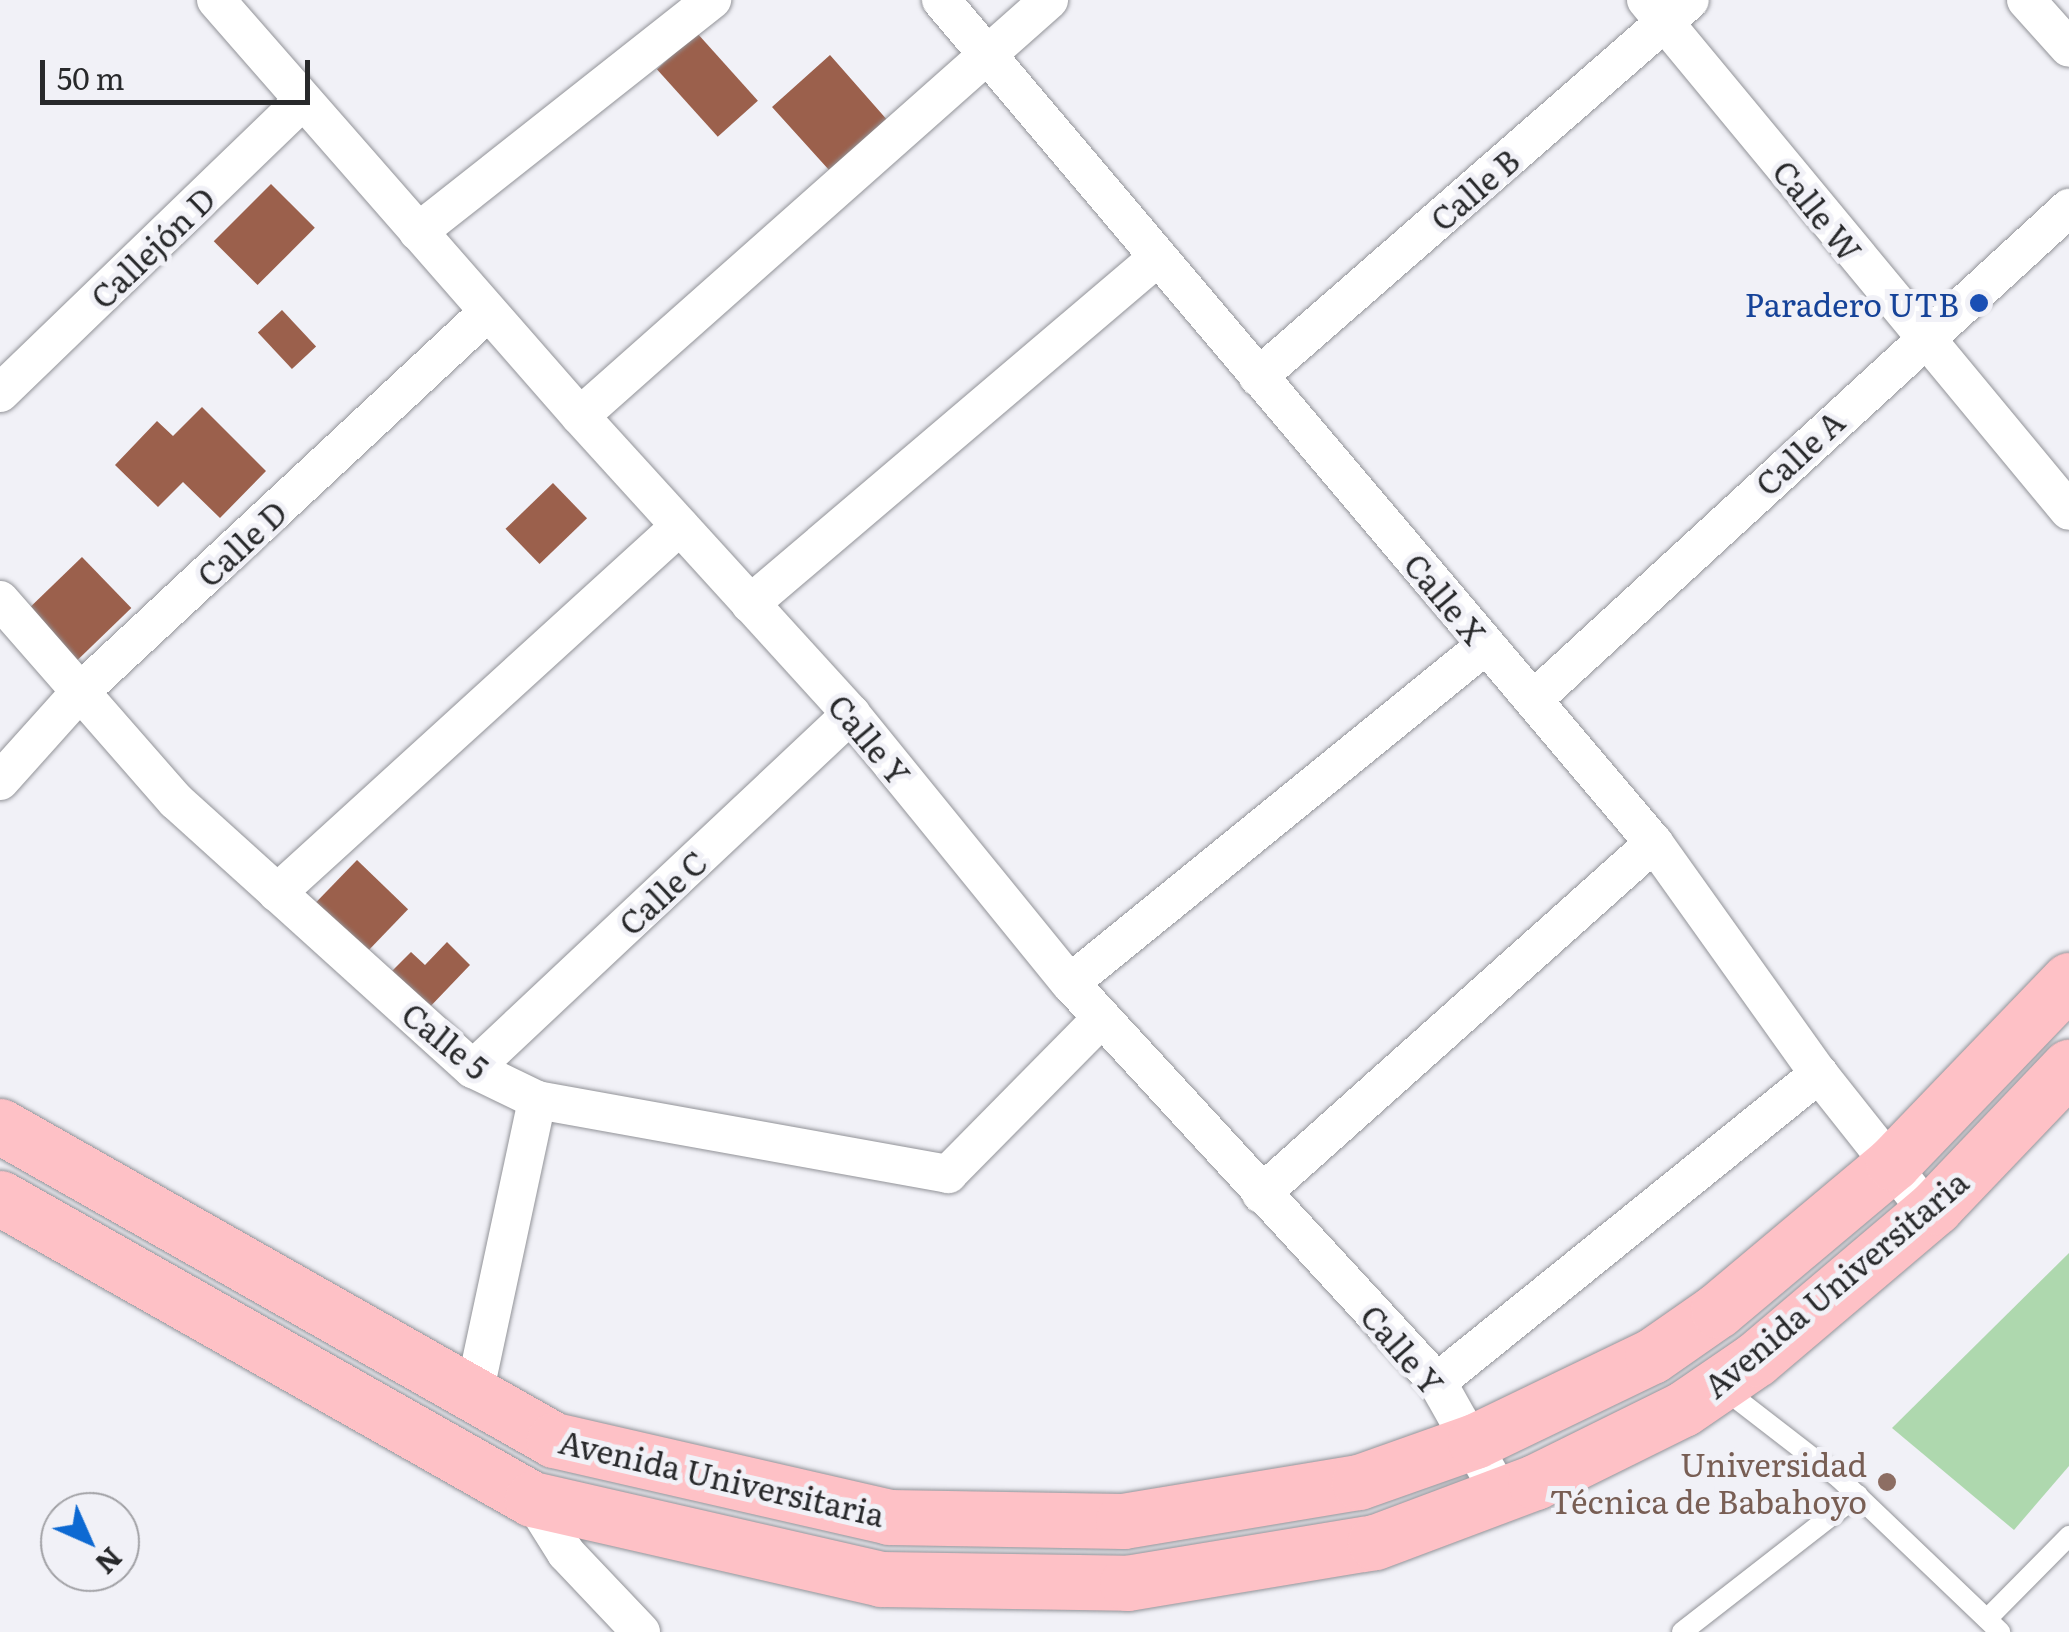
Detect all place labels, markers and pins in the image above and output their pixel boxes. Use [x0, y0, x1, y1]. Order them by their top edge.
place label: Paradero UTB [1744, 284, 1959, 322]
marker: Paradero UTB [1968, 292, 1990, 314]
place label: Universidad Técnica de Babahoyo [1550, 1445, 1867, 1520]
marker: Universidad Técnica de Babahoyo [1876, 1471, 1898, 1493]

